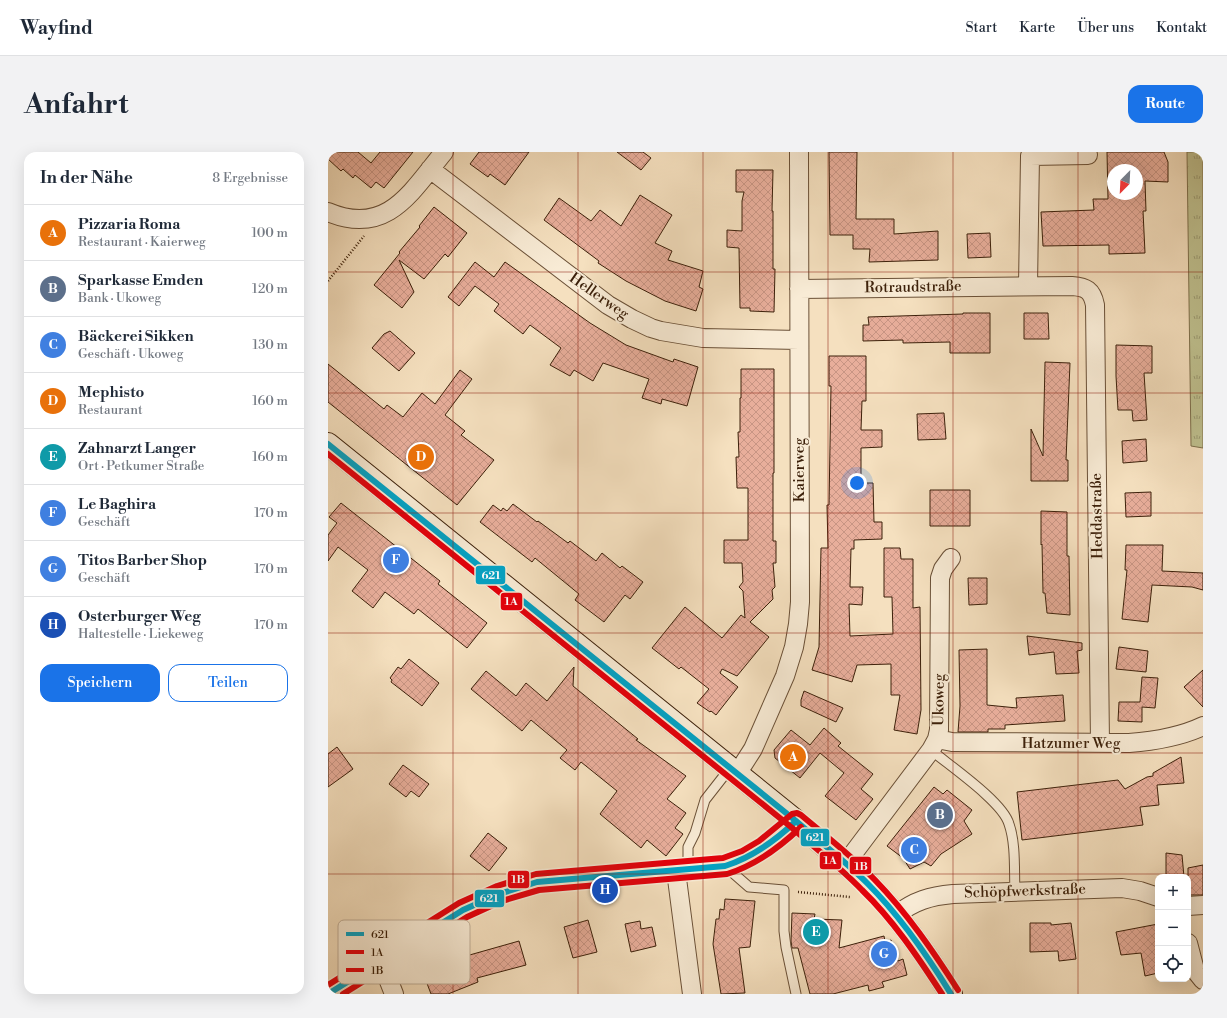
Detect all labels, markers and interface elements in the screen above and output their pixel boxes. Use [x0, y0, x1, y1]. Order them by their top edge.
text: Wayfind [20, 16, 93, 40]
text: Start [965, 19, 997, 37]
text: Karte [1019, 19, 1055, 37]
text: Über uns [1077, 19, 1134, 37]
text: Kontakt [1156, 19, 1207, 37]
button: Route [1128, 85, 1203, 123]
text: Anfahrt [24, 87, 128, 122]
north arrow [1107, 164, 1143, 200]
text: In der Nähe [40, 167, 133, 189]
text: 8 Ergebnisse [212, 170, 288, 186]
text: Pizzaria Roma [78, 215, 180, 234]
text: A [48, 225, 58, 241]
text: 100 m [252, 225, 288, 241]
text: Restaurant · Kaierweg [78, 234, 206, 250]
street label: Hellerweg [565, 269, 633, 324]
text: Sparkasse Emden [78, 271, 203, 290]
street label: Rotraudstraße [864, 277, 962, 297]
text: B [48, 281, 58, 297]
text: 120 m [252, 281, 288, 297]
text: Bank · Ukoweg [78, 290, 161, 306]
text: Bäckerei Sikken [78, 327, 194, 346]
text: C [48, 337, 58, 353]
text: 130 m [253, 337, 288, 353]
text: Geschäft · Ukoweg [78, 346, 183, 362]
text: Mephisto [78, 383, 144, 402]
text: D [48, 393, 58, 409]
text: 160 m [252, 393, 288, 409]
text: Restaurant [78, 402, 143, 418]
street label: Kaierweg [790, 438, 809, 502]
text: Zahnarzt Langer [78, 439, 196, 458]
pin: D [408, 442, 434, 472]
text: E [48, 449, 58, 465]
text: 160 m [252, 449, 288, 465]
text: Ort · Petkumer Straße [78, 458, 204, 474]
your location [847, 473, 867, 493]
street label: Heddastraße [1087, 473, 1107, 559]
text: Le Baghira [78, 495, 156, 514]
text: F [48, 505, 58, 521]
text: 170 m [254, 505, 288, 521]
text: Geschäft [78, 514, 130, 530]
pin: F [383, 545, 409, 575]
text: Titos Barber Shop [78, 551, 207, 570]
text: G [48, 561, 58, 577]
text: 170 m [254, 561, 288, 577]
line badge: 621 [475, 565, 506, 585]
text: 621 [481, 569, 501, 583]
text: Geschäft [78, 570, 130, 586]
line badge: 1A [500, 592, 523, 611]
text: 1A [504, 595, 519, 609]
text: Osterburger Weg [78, 607, 201, 626]
text: H [48, 617, 58, 633]
text: 170 m [254, 617, 288, 633]
text: Haltestelle · Liekeweg [78, 626, 203, 642]
button: Speichern [40, 664, 160, 702]
button: Teilen [168, 664, 288, 702]
street label: Ukoweg [929, 673, 949, 726]
street label: Hatzumer Weg [1022, 734, 1121, 753]
pin: A [780, 742, 806, 772]
pin: B [927, 800, 953, 830]
line badge: 621 [800, 828, 830, 847]
text: 621 [805, 831, 825, 845]
pin: C [901, 835, 927, 865]
line badge: 1A [819, 851, 842, 870]
text: 1A [823, 854, 838, 868]
line badge: 1B [849, 856, 872, 875]
text: 1B [854, 860, 868, 874]
line badge: 1B [507, 870, 530, 889]
text: 1B [511, 873, 525, 887]
map controls [1155, 874, 1191, 982]
button: + [1155, 874, 1191, 910]
pin: H [592, 875, 618, 905]
street label: Schöpfwerkstraße [964, 879, 1086, 903]
line badge: 621 [474, 889, 505, 908]
text: 621 [479, 892, 499, 906]
button: − [1155, 910, 1191, 946]
pin: E [803, 917, 829, 947]
legend [338, 920, 470, 984]
text: 621 [371, 928, 389, 942]
pin: G [871, 939, 897, 969]
text: 1A [371, 946, 384, 960]
button: locate [1155, 946, 1191, 982]
text: 1B [371, 964, 384, 978]

